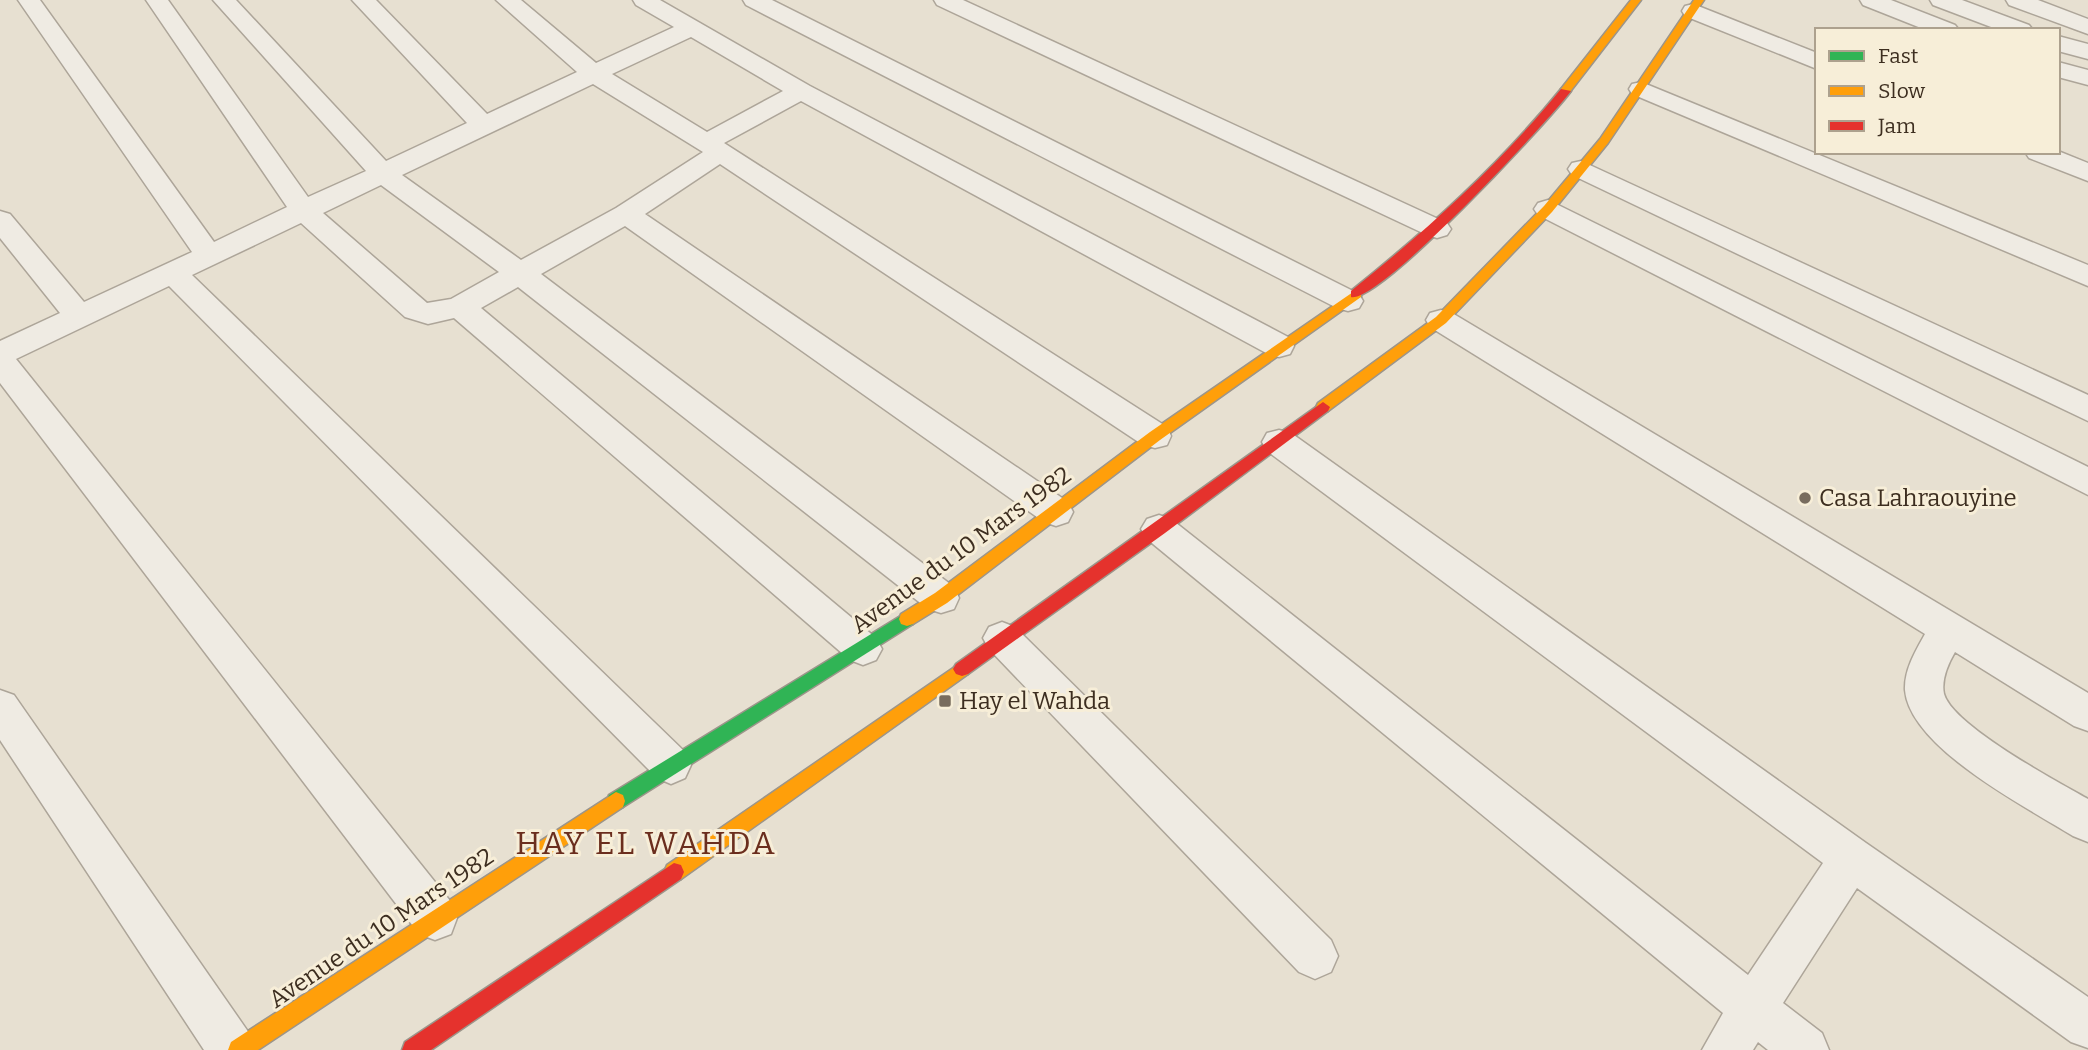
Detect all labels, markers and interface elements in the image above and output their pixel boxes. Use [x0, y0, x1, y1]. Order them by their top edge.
legend [1815, 28, 2060, 154]
text: Fast [1878, 43, 1919, 69]
text: Slow [1878, 78, 1925, 104]
text: Jam [1877, 113, 1916, 139]
street label: Avenue du 10 Mars 1982 [846, 461, 1076, 639]
place label: Casa Lahraouyine [1819, 484, 2017, 512]
marker: Casa Lahraouyine [1797, 490, 1813, 506]
place label: Hay el Wahda [959, 687, 1110, 715]
marker: Hay el Wahda [937, 693, 953, 709]
district label: HAY EL WAHDA [515, 824, 777, 862]
street label: Avenue du 10 Mars 1982 [263, 842, 499, 1014]

